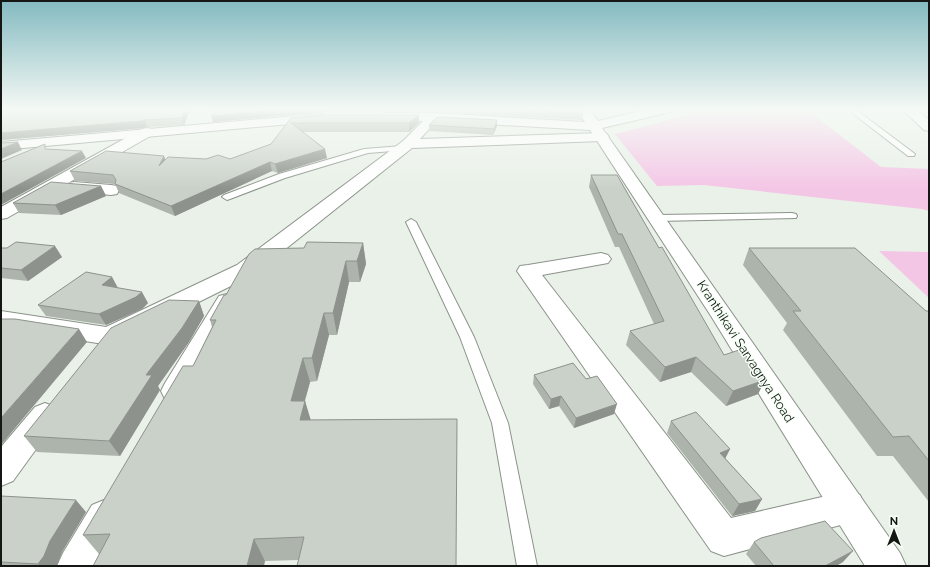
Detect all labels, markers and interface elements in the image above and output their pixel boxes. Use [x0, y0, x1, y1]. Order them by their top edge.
street label: Kranthikavi Sarvagnya Road [694, 277, 797, 425]
north arrow [874, 511, 914, 551]
text: N [890, 515, 898, 528]

